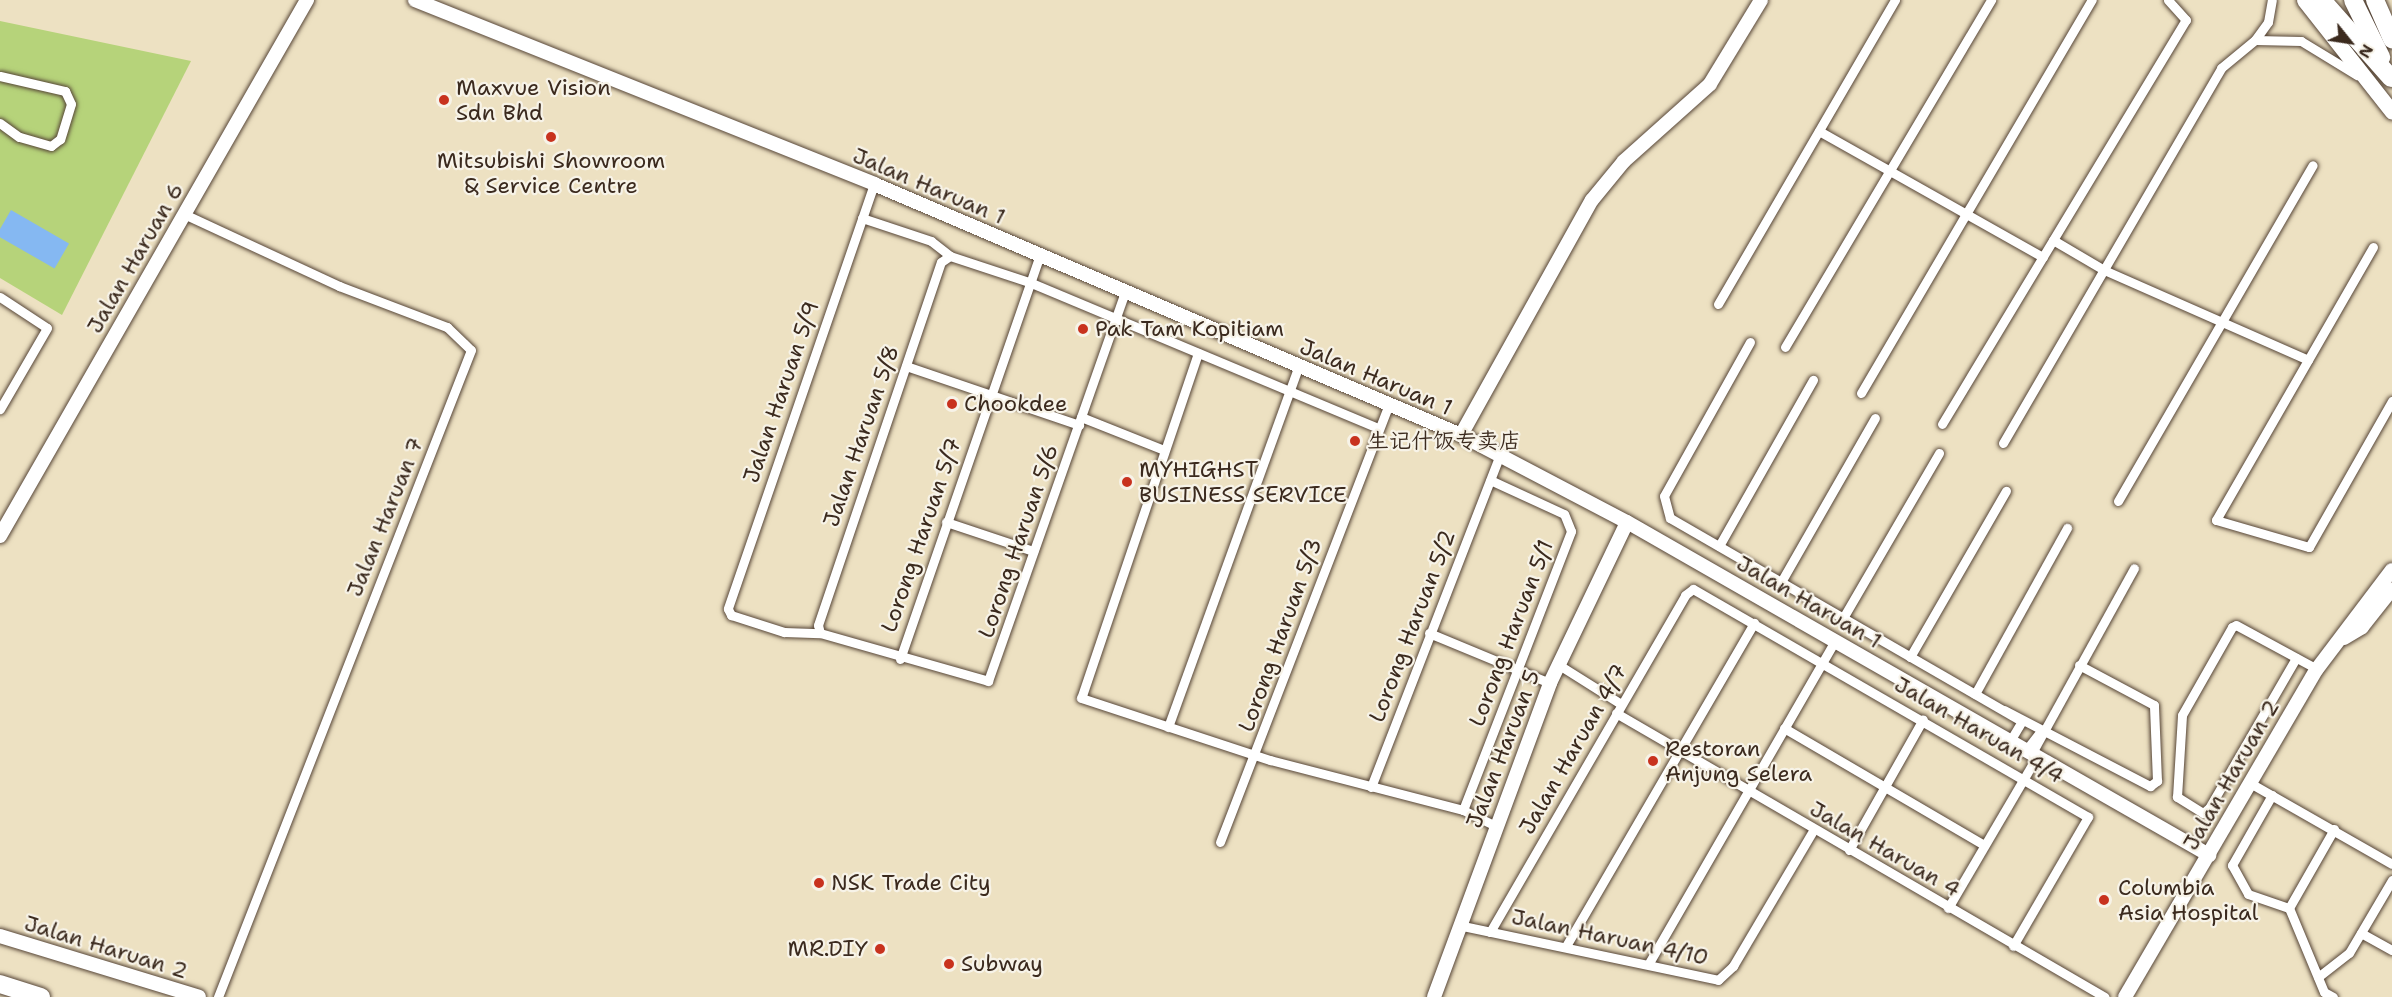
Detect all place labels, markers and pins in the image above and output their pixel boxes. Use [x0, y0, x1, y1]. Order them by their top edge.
place label: Maxvue Vision Sdn Bhd [456, 74, 611, 125]
marker: Maxvue Vision Sdn Bhd [437, 93, 451, 107]
marker: Mitsubishi Showroom & Service Centre [544, 130, 558, 144]
place label: Mitsubishi Showroom & Service Centre [437, 147, 665, 198]
place label: Pak Tam Kopitiam [1095, 316, 1284, 342]
marker: Pak Tam Kopitiam [1076, 322, 1090, 336]
place label: Chookdee [964, 391, 1067, 417]
marker: Chookdee [945, 397, 959, 411]
place label: 生记什饭专卖店 [1367, 428, 1521, 454]
marker: 生记什饭专卖店 [1348, 434, 1362, 448]
place label: MYHIGHST BUSINESS SERVICE [1139, 456, 1347, 508]
marker: MYHIGHST BUSINESS SERVICE [1120, 475, 1134, 489]
place label: Restoran Anjung Selera [1665, 735, 1812, 786]
marker: Restoran Anjung Selera [1646, 754, 1660, 768]
place label: NSK Trade City [831, 870, 991, 896]
place label: Columbia Asia Hospital [2118, 874, 2258, 926]
marker: NSK Trade City [812, 876, 826, 890]
marker: Columbia Asia Hospital [2095, 891, 2113, 909]
place label: MR.DIY [787, 936, 868, 962]
marker: MR.DIY [873, 942, 887, 956]
place label: Subway [961, 951, 1043, 977]
marker: Subway [942, 957, 956, 971]

